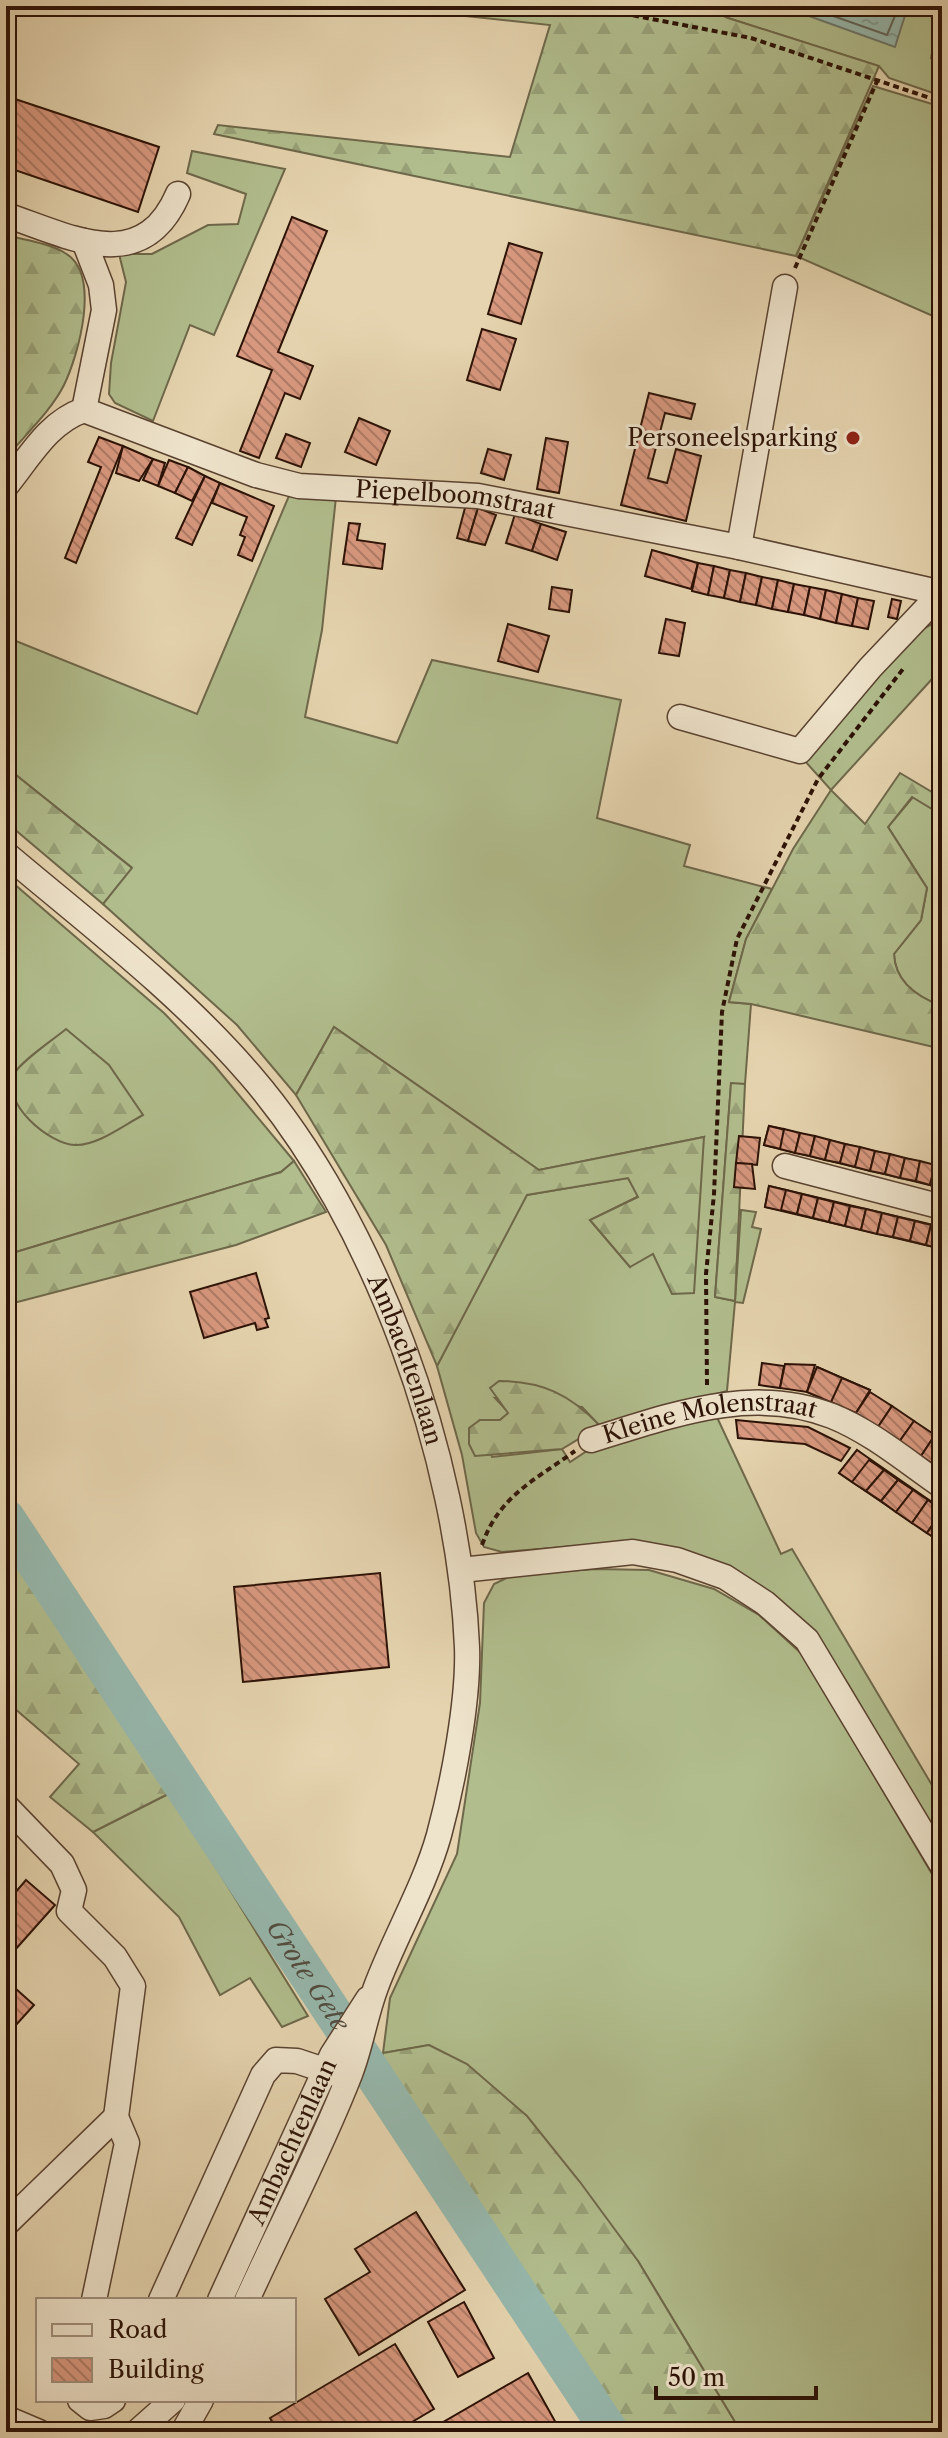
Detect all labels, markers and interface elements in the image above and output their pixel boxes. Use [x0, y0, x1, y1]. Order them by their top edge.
place label: Personeelsparking [627, 423, 837, 452]
marker: Personeelsparking [844, 429, 862, 447]
street label: Piepelboomstraat [355, 474, 558, 525]
street label: Ambachtenlaan [361, 1268, 449, 1448]
street label: Kleine Molenstraat [599, 1387, 821, 1450]
water label: Grote Gete [260, 1913, 357, 2038]
street label: Ambachtenlaan [241, 2054, 342, 2230]
legend [36, 2298, 296, 2402]
text: Road [108, 2315, 168, 2344]
scale bar [656, 2350, 816, 2400]
text: Building [108, 2355, 204, 2384]
text: 50 m [668, 2363, 725, 2392]

